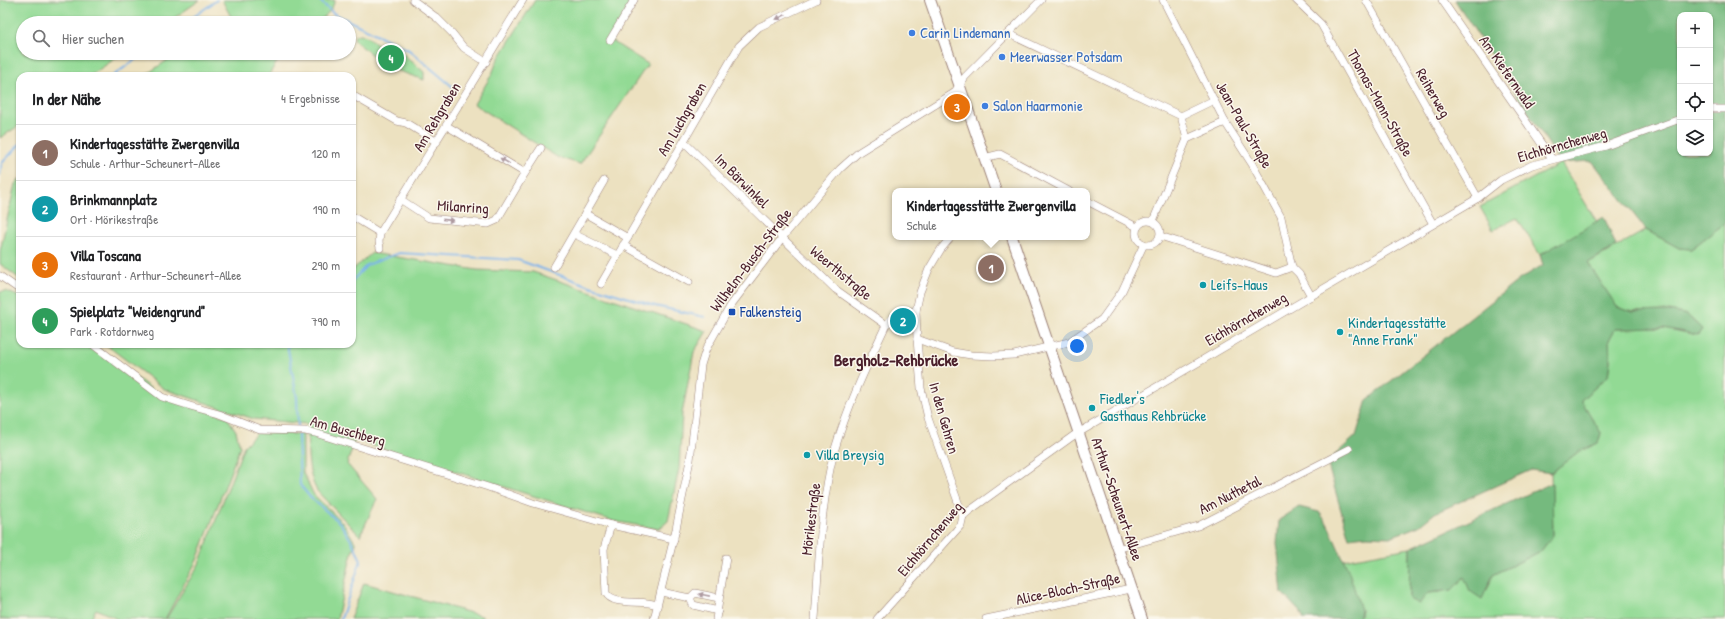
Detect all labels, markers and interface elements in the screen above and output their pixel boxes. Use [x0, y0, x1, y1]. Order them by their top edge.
map controls [1677, 12, 1713, 156]
button: + [1677, 12, 1713, 48]
one-way arrow [775, 14, 787, 20]
search box [16, 16, 356, 60]
place label: Carin Lindemann [920, 22, 1011, 43]
icon: search [30, 27, 52, 49]
text: Hier suchen [62, 28, 124, 49]
marker: Carin Lindemann [907, 28, 917, 38]
street label: Am Kiefernwald [1475, 31, 1540, 113]
pin: 4 [378, 43, 404, 73]
street label: Thomas-Mann-Straße [1342, 45, 1419, 160]
place label: Meerwasser Potsdam [1010, 46, 1122, 67]
button: − [1677, 48, 1713, 84]
marker: Meerwasser Potsdam [997, 52, 1007, 62]
street label: Reiherweg [1411, 64, 1456, 122]
street label: Jean-Paul-Straße [1211, 77, 1278, 172]
street label: Am Rehgraben [408, 78, 466, 155]
street label: Am Luchgraben [652, 78, 711, 159]
button: locate [1677, 84, 1713, 120]
text: In der Nähe [32, 87, 101, 110]
text: 4 Ergebnisse [281, 89, 340, 107]
pin: 3 [944, 92, 970, 122]
place label: Salon Haarmonie [993, 95, 1083, 116]
marker: Salon Haarmonie [980, 101, 990, 111]
button: layers [1677, 120, 1713, 156]
street label: Eichhörnchenweg [1515, 122, 1609, 167]
text: Kindertagesstätte Zwergenvilla [70, 133, 239, 154]
text: 1 [43, 144, 47, 162]
text: 120 m [312, 144, 340, 162]
street label: Im Bärwinkel [710, 149, 774, 213]
text: Schule · Arthur-Scheunert-Allee [70, 154, 221, 172]
one-way arrow [499, 157, 511, 164]
popup [892, 188, 1090, 240]
text: Brinkmannplatz [70, 189, 157, 210]
street label: Milanring [437, 194, 490, 219]
text: Kindertagesstätte Zwergenvilla [906, 195, 1076, 216]
text: 2 [42, 200, 48, 218]
text: 190 m [313, 200, 340, 218]
street label: Wilhelm-Busch-Straße [705, 204, 796, 316]
text: Ort · Mörikestraße [70, 210, 158, 228]
text: Schule [906, 216, 937, 234]
one-way arrow [442, 217, 454, 223]
street label: Weerthstraße [806, 240, 877, 305]
text: Villa Toscana [70, 245, 141, 266]
pin: 1 [978, 253, 1004, 283]
text: 3 [42, 256, 48, 274]
text: 290 m [311, 256, 340, 274]
text: Restaurant · Arthur-Scheunert-Allee [70, 266, 242, 284]
place label: Leifs-Haus [1211, 274, 1268, 295]
marker: Leifs-Haus [1198, 280, 1208, 290]
street label: Eichhörnchenweg [1201, 286, 1291, 351]
text: Spielplatz "Weidengrund" [70, 301, 205, 322]
place label: Falkensteig [739, 301, 802, 322]
pin: 2 [890, 306, 916, 336]
marker: Falkensteig [727, 307, 737, 317]
text: 4 [43, 312, 47, 330]
text: 790 m [311, 312, 340, 330]
place label: Kindertagesstätte "Anne Frank" [1348, 312, 1446, 350]
text: Park · Rotdornweg [70, 322, 154, 340]
marker: Kindertagesstätte "Anne Frank" [1335, 327, 1345, 337]
your location [1067, 336, 1087, 356]
district label: Bergholz-Rehbrücke [834, 348, 959, 372]
street label: In den Gehren [924, 379, 965, 456]
place label: Fiedler's Gasthaus Rehbrücke [1099, 388, 1207, 426]
marker: Fiedler's Gasthaus Rehbrücke [1087, 403, 1097, 413]
street label: Am Buschberg [308, 410, 388, 451]
street label: Arthur-Scheunert-Allee [1087, 435, 1148, 563]
place label: Villa Breysig [815, 444, 884, 465]
marker: Villa Breysig [802, 450, 812, 460]
street label: Am Nuthetal [1195, 470, 1265, 519]
street label: Mörikestraße [796, 482, 825, 556]
street label: Eichhörnchenweg [892, 497, 967, 580]
street label: Alice-Bloch-Straße [1014, 567, 1122, 610]
one-way arrow [698, 591, 710, 597]

